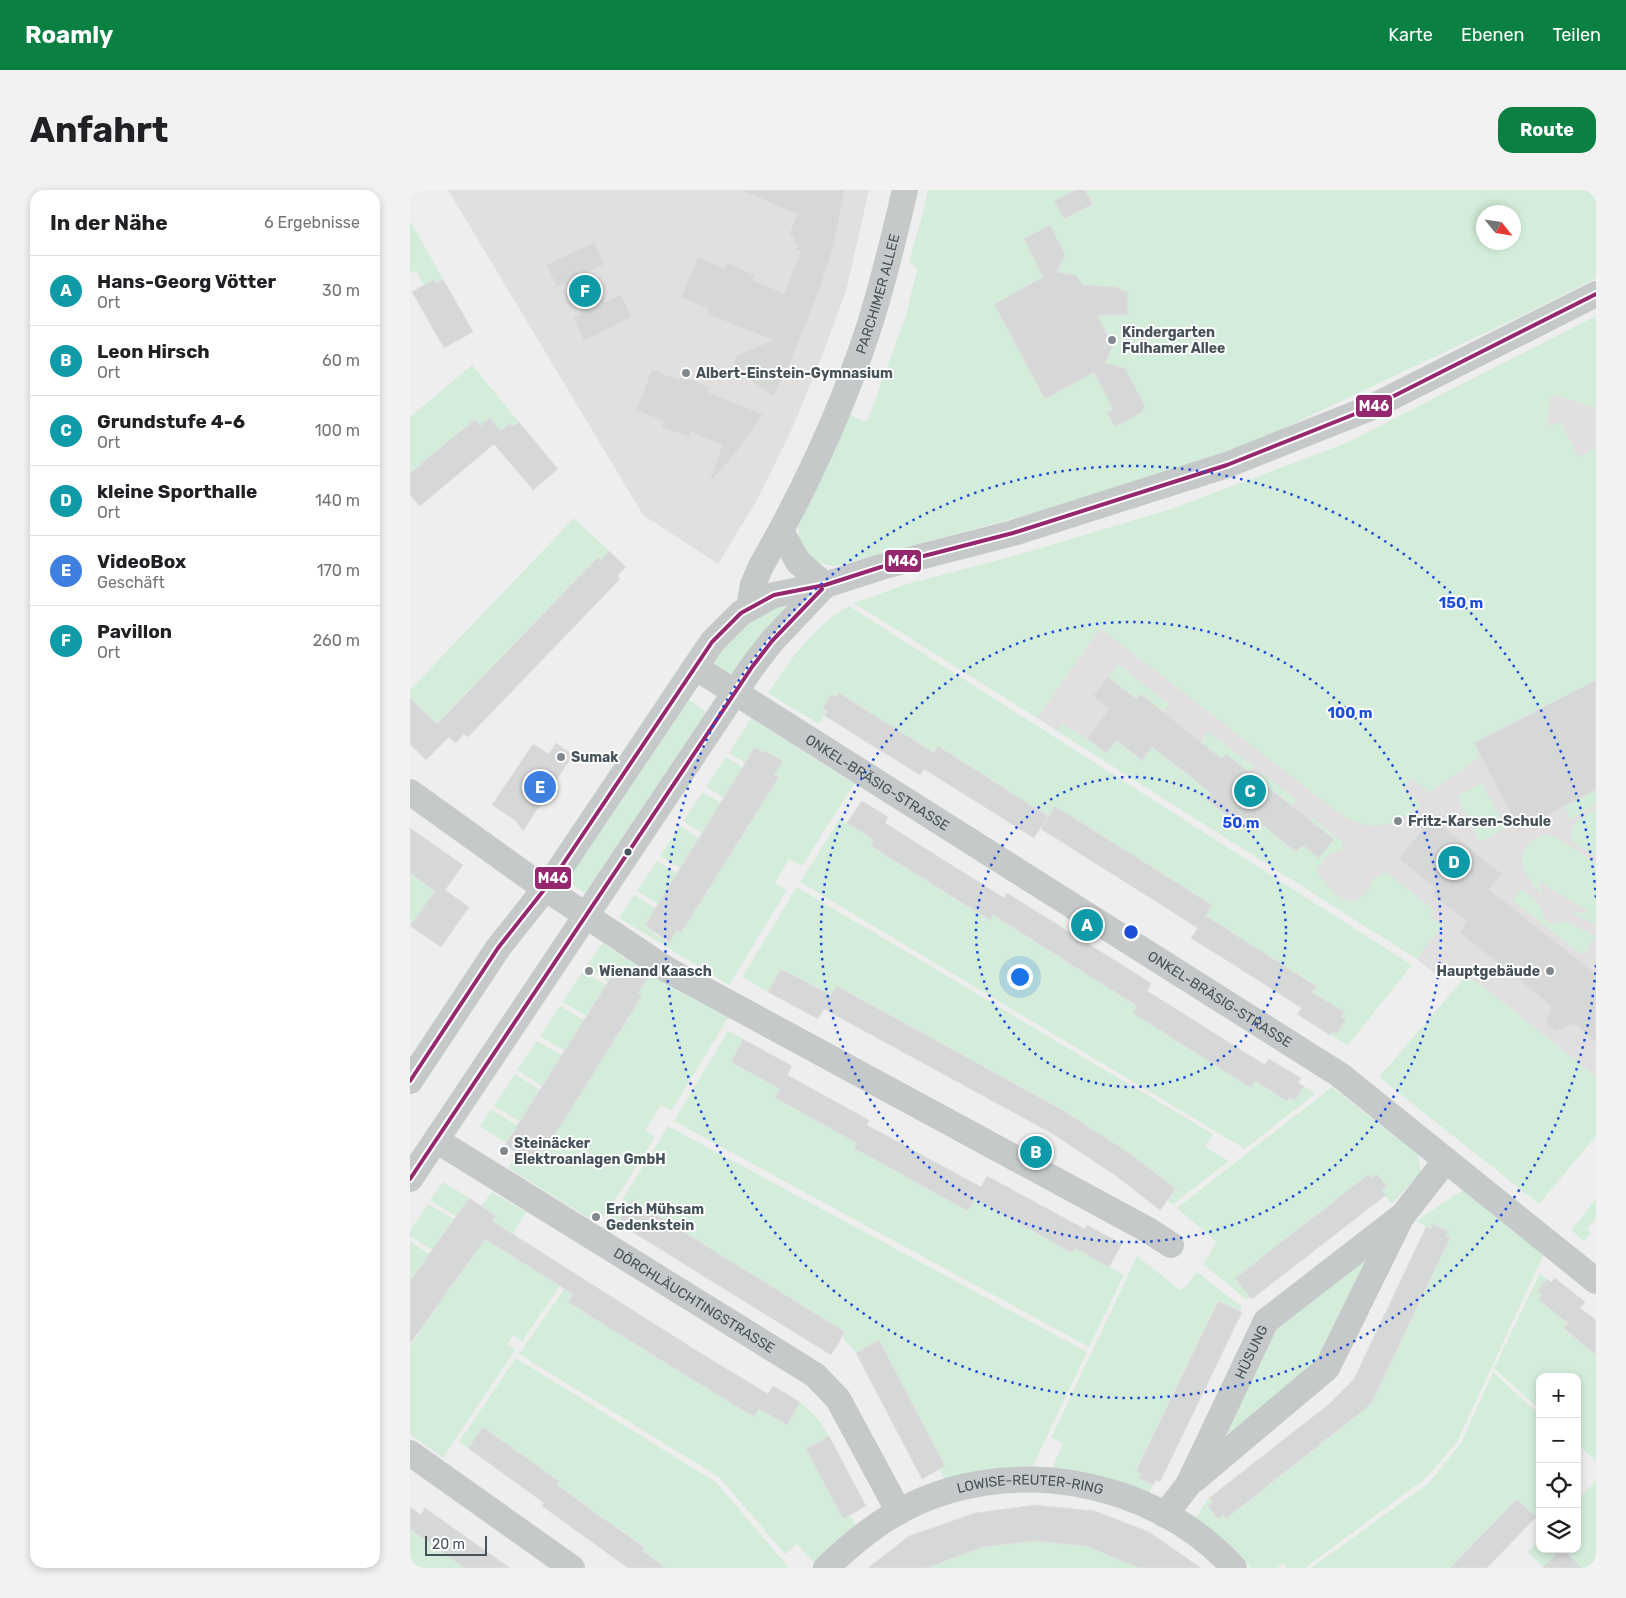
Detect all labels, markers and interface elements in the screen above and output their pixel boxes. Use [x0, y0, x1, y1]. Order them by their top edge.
text: Roamly [25, 21, 113, 49]
text: Karte [1388, 24, 1433, 46]
text: Ebenen [1461, 24, 1525, 46]
text: Teilen [1553, 24, 1601, 46]
button: Route [1498, 107, 1596, 153]
text: Anfahrt [30, 109, 168, 151]
north arrow [1476, 205, 1521, 250]
text: In der Nähe [50, 210, 168, 235]
text: 6 Ergebnisse [264, 213, 360, 232]
street label: PARCHIMER ALLEE [852, 232, 903, 356]
text: Hans-Georg Vötter [97, 270, 276, 293]
pin: F [569, 272, 601, 310]
text: A [60, 281, 72, 300]
text: 30 m [322, 281, 360, 300]
text: Ort [97, 293, 120, 312]
place label: Kindergarten Fulhamer Allee [1122, 324, 1225, 357]
marker: Kindergarten Fulhamer Allee [1106, 334, 1118, 346]
text: Leon Hirsch [97, 340, 210, 363]
text: B [60, 351, 72, 370]
text: 60 m [322, 351, 360, 370]
text: Ort [97, 363, 120, 382]
place label: Albert-Einstein-Gymnasium [696, 365, 893, 382]
marker: Albert-Einstein-Gymnasium [680, 367, 692, 379]
line badge: M46 [1355, 394, 1393, 418]
text: M46 [1359, 398, 1389, 415]
text: Grundstufe 4-6 [97, 410, 245, 433]
text: C [60, 421, 72, 440]
text: 100 m [315, 421, 360, 440]
text: Ort [97, 433, 120, 452]
text: kleine Sporthalle [97, 480, 257, 503]
text: D [60, 491, 72, 510]
text: 140 m [315, 491, 360, 510]
text: Ort [97, 503, 120, 522]
line badge: M46 [884, 549, 922, 573]
text: VideoBox [97, 550, 186, 573]
text: M46 [888, 553, 918, 570]
text: E [61, 561, 71, 580]
text: 170 m [317, 561, 360, 580]
text: Geschäft [97, 573, 165, 592]
text: 150 m [1439, 594, 1483, 612]
text: Pavillon [97, 620, 172, 643]
text: F [61, 631, 71, 650]
text: 260 m [313, 631, 360, 650]
text: Ort [97, 643, 120, 662]
text: 100 m [1328, 704, 1372, 722]
street label: ONKEL-BRÄSIG-STRASSE [802, 731, 953, 834]
place label: Sumak [571, 749, 619, 766]
marker: Sumak [555, 751, 567, 763]
pin: E [524, 768, 556, 806]
pin: C [1234, 772, 1266, 810]
place label: Fritz-Karsen-Schule [1408, 813, 1551, 830]
text: 50 m [1223, 814, 1259, 832]
marker: Fritz-Karsen-Schule [1392, 815, 1404, 827]
pin: D [1438, 843, 1470, 881]
unlabelled marker [623, 847, 633, 857]
line badge: M46 [534, 866, 572, 890]
text: M46 [538, 870, 568, 887]
pin: A [1071, 906, 1103, 944]
centre of rings [1122, 923, 1140, 941]
street label: ONKEL-BRÄSIG-STRASSE [1145, 947, 1295, 1051]
place label: Wienand Kaasch [599, 963, 712, 980]
place label: Hauptgebäude [1437, 963, 1540, 980]
your location [1007, 964, 1033, 990]
marker: Wienand Kaasch [583, 965, 595, 977]
marker: Hauptgebäude [1544, 965, 1556, 977]
pin: B [1020, 1133, 1052, 1171]
place label: Steinäcker Elektroanlagen GmbH [514, 1135, 666, 1168]
marker: Steinäcker Elektroanlagen GmbH [498, 1145, 510, 1157]
place label: Erich Mühsam Gedenkstein [606, 1201, 704, 1234]
marker: Erich Mühsam Gedenkstein [590, 1211, 602, 1223]
street label: DÖRCHLÄUCHTINGSTRASSE [611, 1244, 778, 1356]
street label: HÜSUNG [1231, 1322, 1271, 1382]
map controls [1536, 1373, 1581, 1553]
button: + [1536, 1373, 1581, 1418]
button: − [1536, 1418, 1581, 1463]
button: locate [1536, 1463, 1581, 1508]
street label: LOWISE-REUTER-RING [955, 1471, 1105, 1498]
button: layers [1536, 1508, 1581, 1553]
scale bar [425, 1533, 488, 1556]
text: 20 m [432, 1536, 465, 1553]

